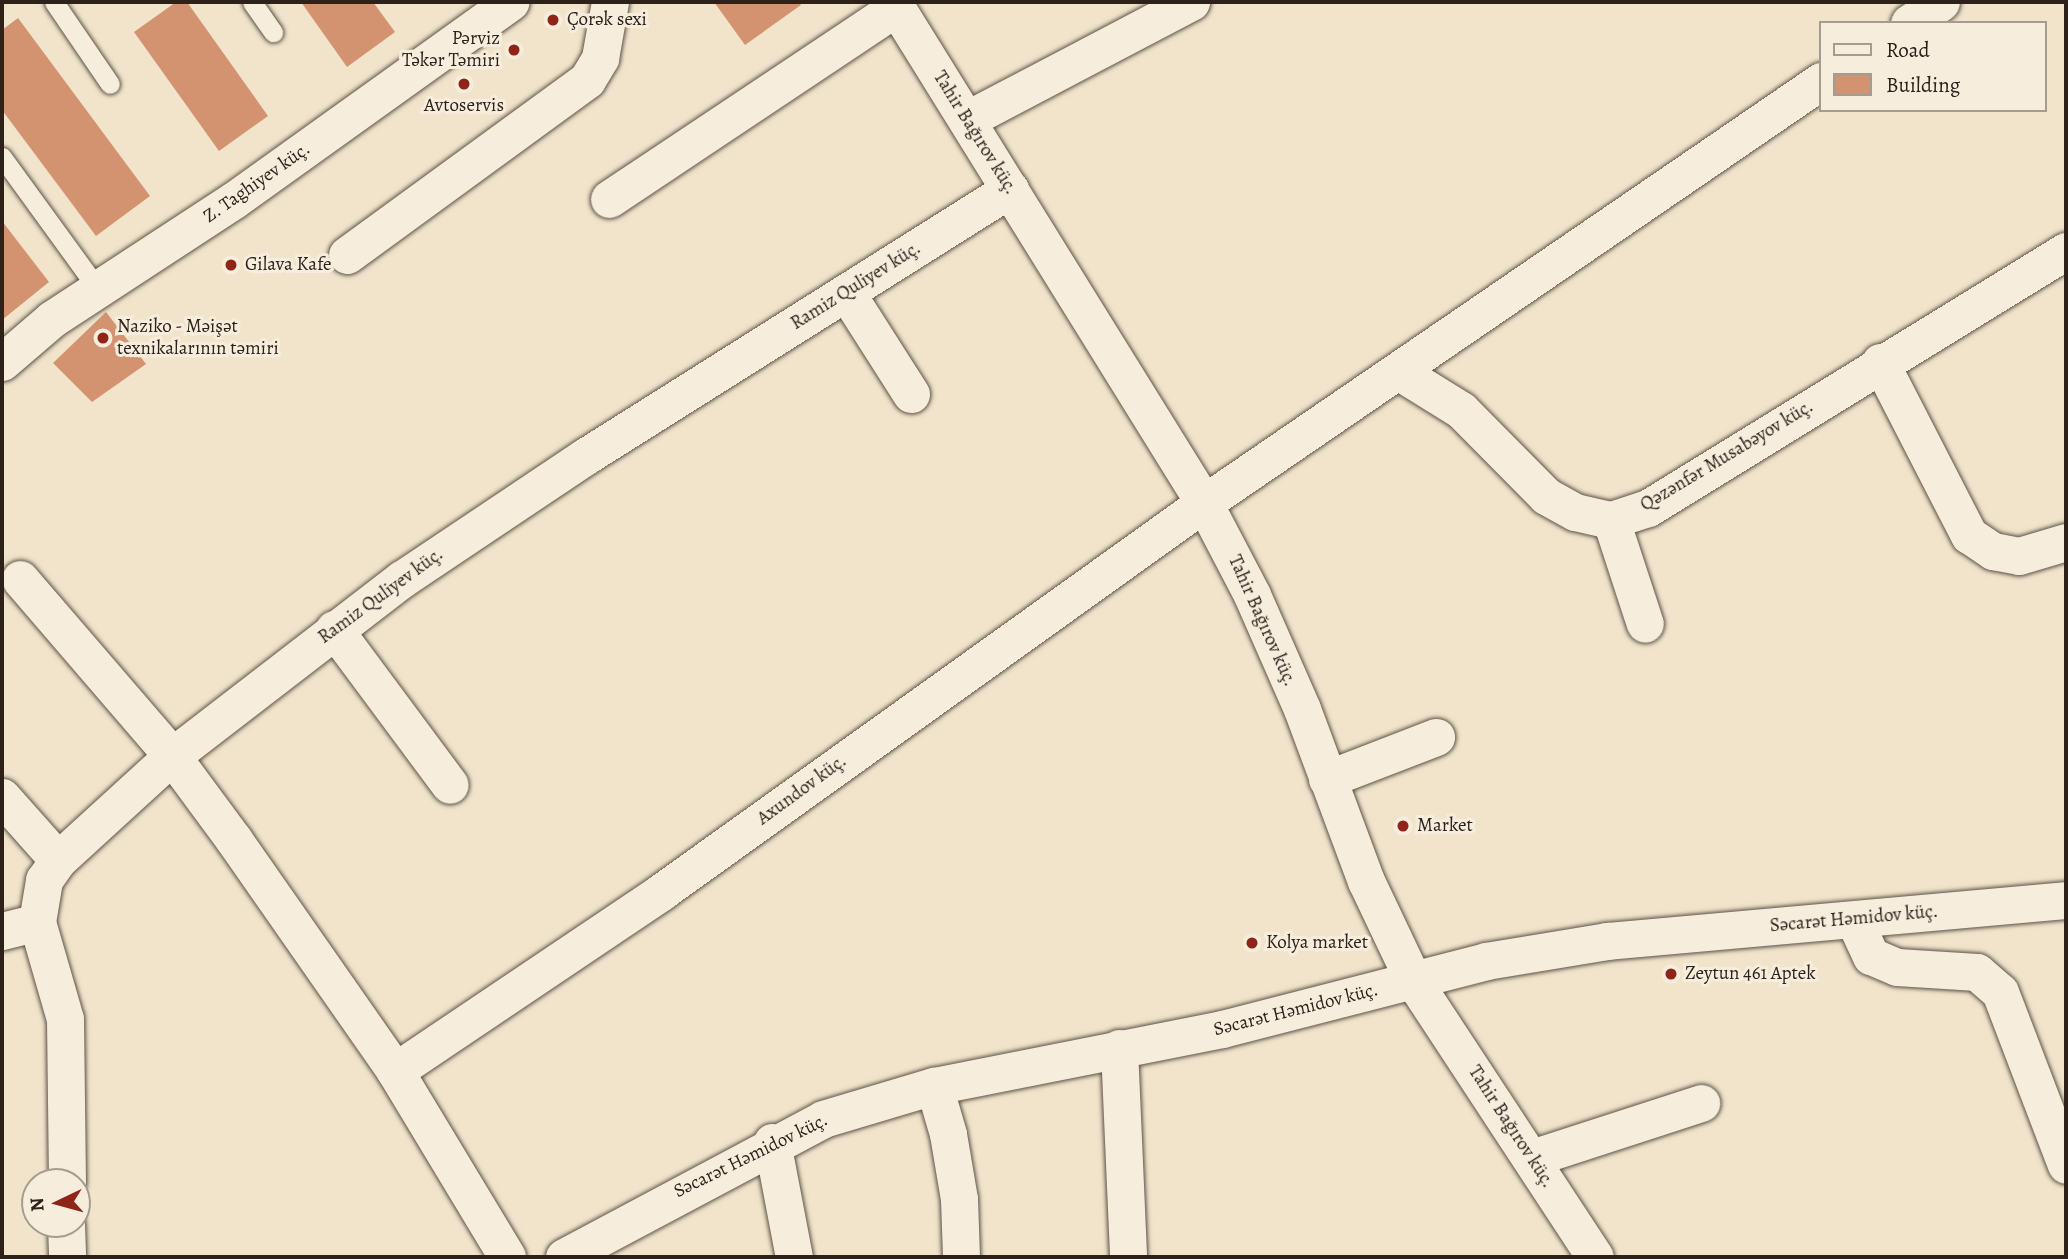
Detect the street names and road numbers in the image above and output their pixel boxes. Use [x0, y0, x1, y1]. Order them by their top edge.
street label: Tahir Bağırov küç. [928, 67, 1022, 199]
street label: Z. Taghiyev küç. [199, 138, 315, 228]
street label: Ramiz Quliyev küç. [787, 237, 925, 335]
street label: Qəzənfər Musabəyov küç. [1636, 395, 1818, 517]
street label: Ramiz Quliyev küç. [314, 543, 448, 649]
street label: Tahir Bağırov küç. [1223, 552, 1301, 690]
street label: Axundov küç. [753, 750, 851, 830]
street label: Səcarət Həmidov küç. [1769, 900, 1939, 938]
street label: Səcarət Həmidov küç. [1211, 979, 1381, 1041]
street label: Tahir Bağırov küç. [1463, 1062, 1559, 1192]
street label: Səcarət Həmidov küç. [670, 1109, 832, 1203]

